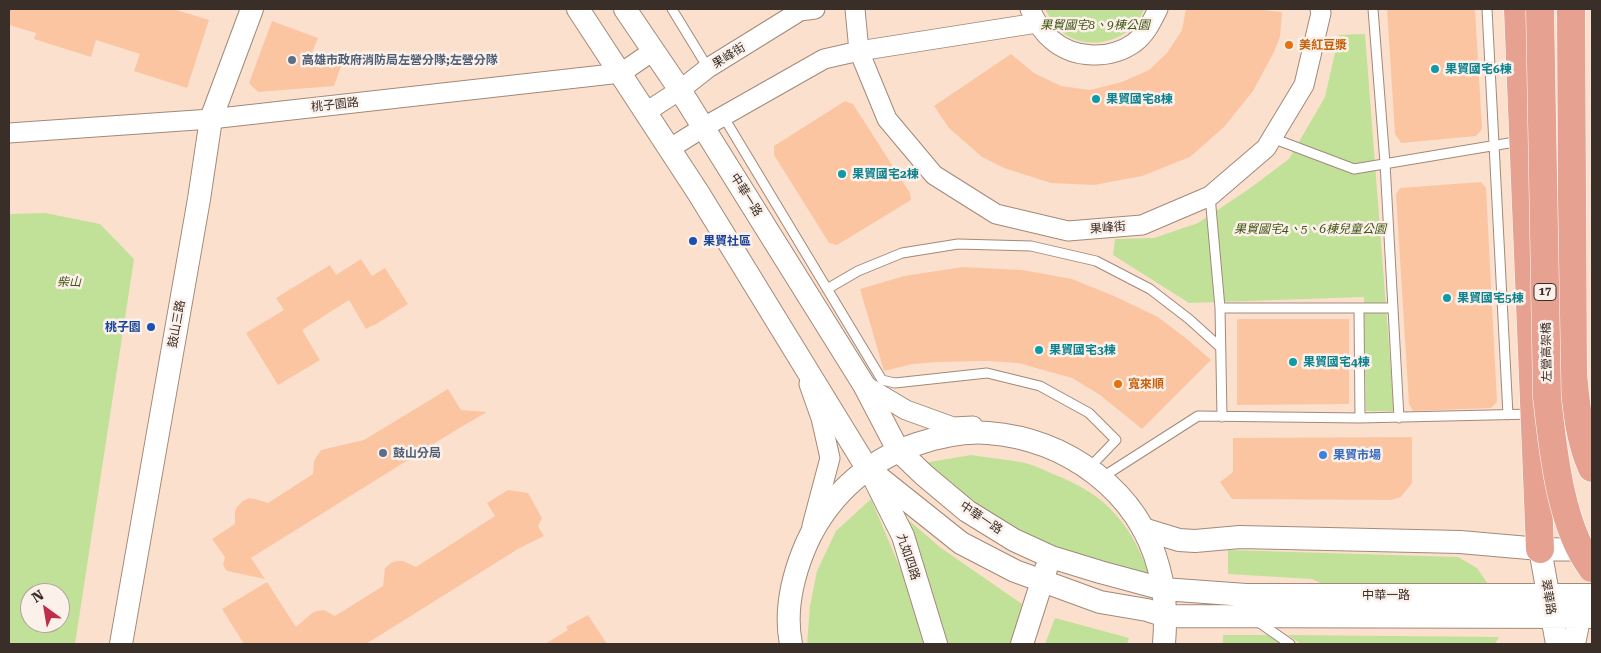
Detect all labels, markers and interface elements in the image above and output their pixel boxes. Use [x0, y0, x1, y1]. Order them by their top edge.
park label: 果貿國宅8、9棟公園 [1040, 18, 1150, 32]
place label: 美紅豆漿 [1299, 38, 1347, 52]
marker: 美紅豆漿 [1283, 39, 1295, 51]
street label: 果峰街 [710, 40, 748, 72]
place label: 高雄市政府消防局左營分隊;左營分隊 [302, 53, 498, 67]
marker: 高雄市政府消防局左營分隊;左營分隊 [286, 54, 298, 66]
place label: 果貿國宅6棟 [1445, 62, 1512, 76]
marker: 果貿國宅6棟 [1429, 63, 1441, 75]
place label: 果貿國宅8棟 [1106, 92, 1173, 106]
marker: 果貿國宅8棟 [1090, 93, 1102, 105]
street label: 桃子園路 [310, 95, 360, 115]
place label: 果貿國宅2棟 [852, 167, 919, 181]
marker: 果貿國宅2棟 [836, 168, 848, 180]
street label: 中華一路 [727, 171, 765, 219]
street label: 果峰街 [1089, 219, 1127, 237]
park label: 果貿國宅4、5、6棟兒童公園 [1234, 222, 1386, 236]
place label: 果貿社區 [703, 234, 751, 248]
marker: 果貿社區 [687, 235, 699, 247]
park label: 柴山 [57, 275, 81, 289]
road number: 17 [1534, 284, 1556, 300]
place label: 果貿國宅5棟 [1457, 291, 1524, 305]
marker: 果貿國宅5棟 [1441, 292, 1453, 304]
street label: 鼓山三路 [166, 299, 188, 349]
place label: 桃子園 [105, 320, 141, 334]
marker: 桃子園 [145, 321, 157, 333]
street label: 左營高架橋 [1539, 322, 1555, 382]
place label: 果貿國宅3棟 [1049, 343, 1116, 357]
marker: 果貿國宅3棟 [1033, 344, 1045, 356]
place label: 果貿國宅4棟 [1303, 355, 1370, 369]
marker: 果貿國宅4棟 [1287, 356, 1299, 368]
place label: 寬來順 [1128, 377, 1164, 391]
marker: 寬來順 [1112, 378, 1124, 390]
place label: 鼓山分局 [393, 446, 441, 460]
marker: 鼓山分局 [377, 447, 389, 459]
place label: 果貿市場 [1333, 448, 1381, 462]
marker: 果貿市場 [1317, 449, 1329, 461]
street label: 中華一路 [957, 499, 1005, 537]
street label: 九如四路 [893, 532, 923, 582]
street label: 翠華路 [1538, 578, 1558, 616]
north arrow [20, 583, 70, 633]
text: N [29, 586, 46, 606]
street label: 中華一路 [1362, 588, 1410, 602]

